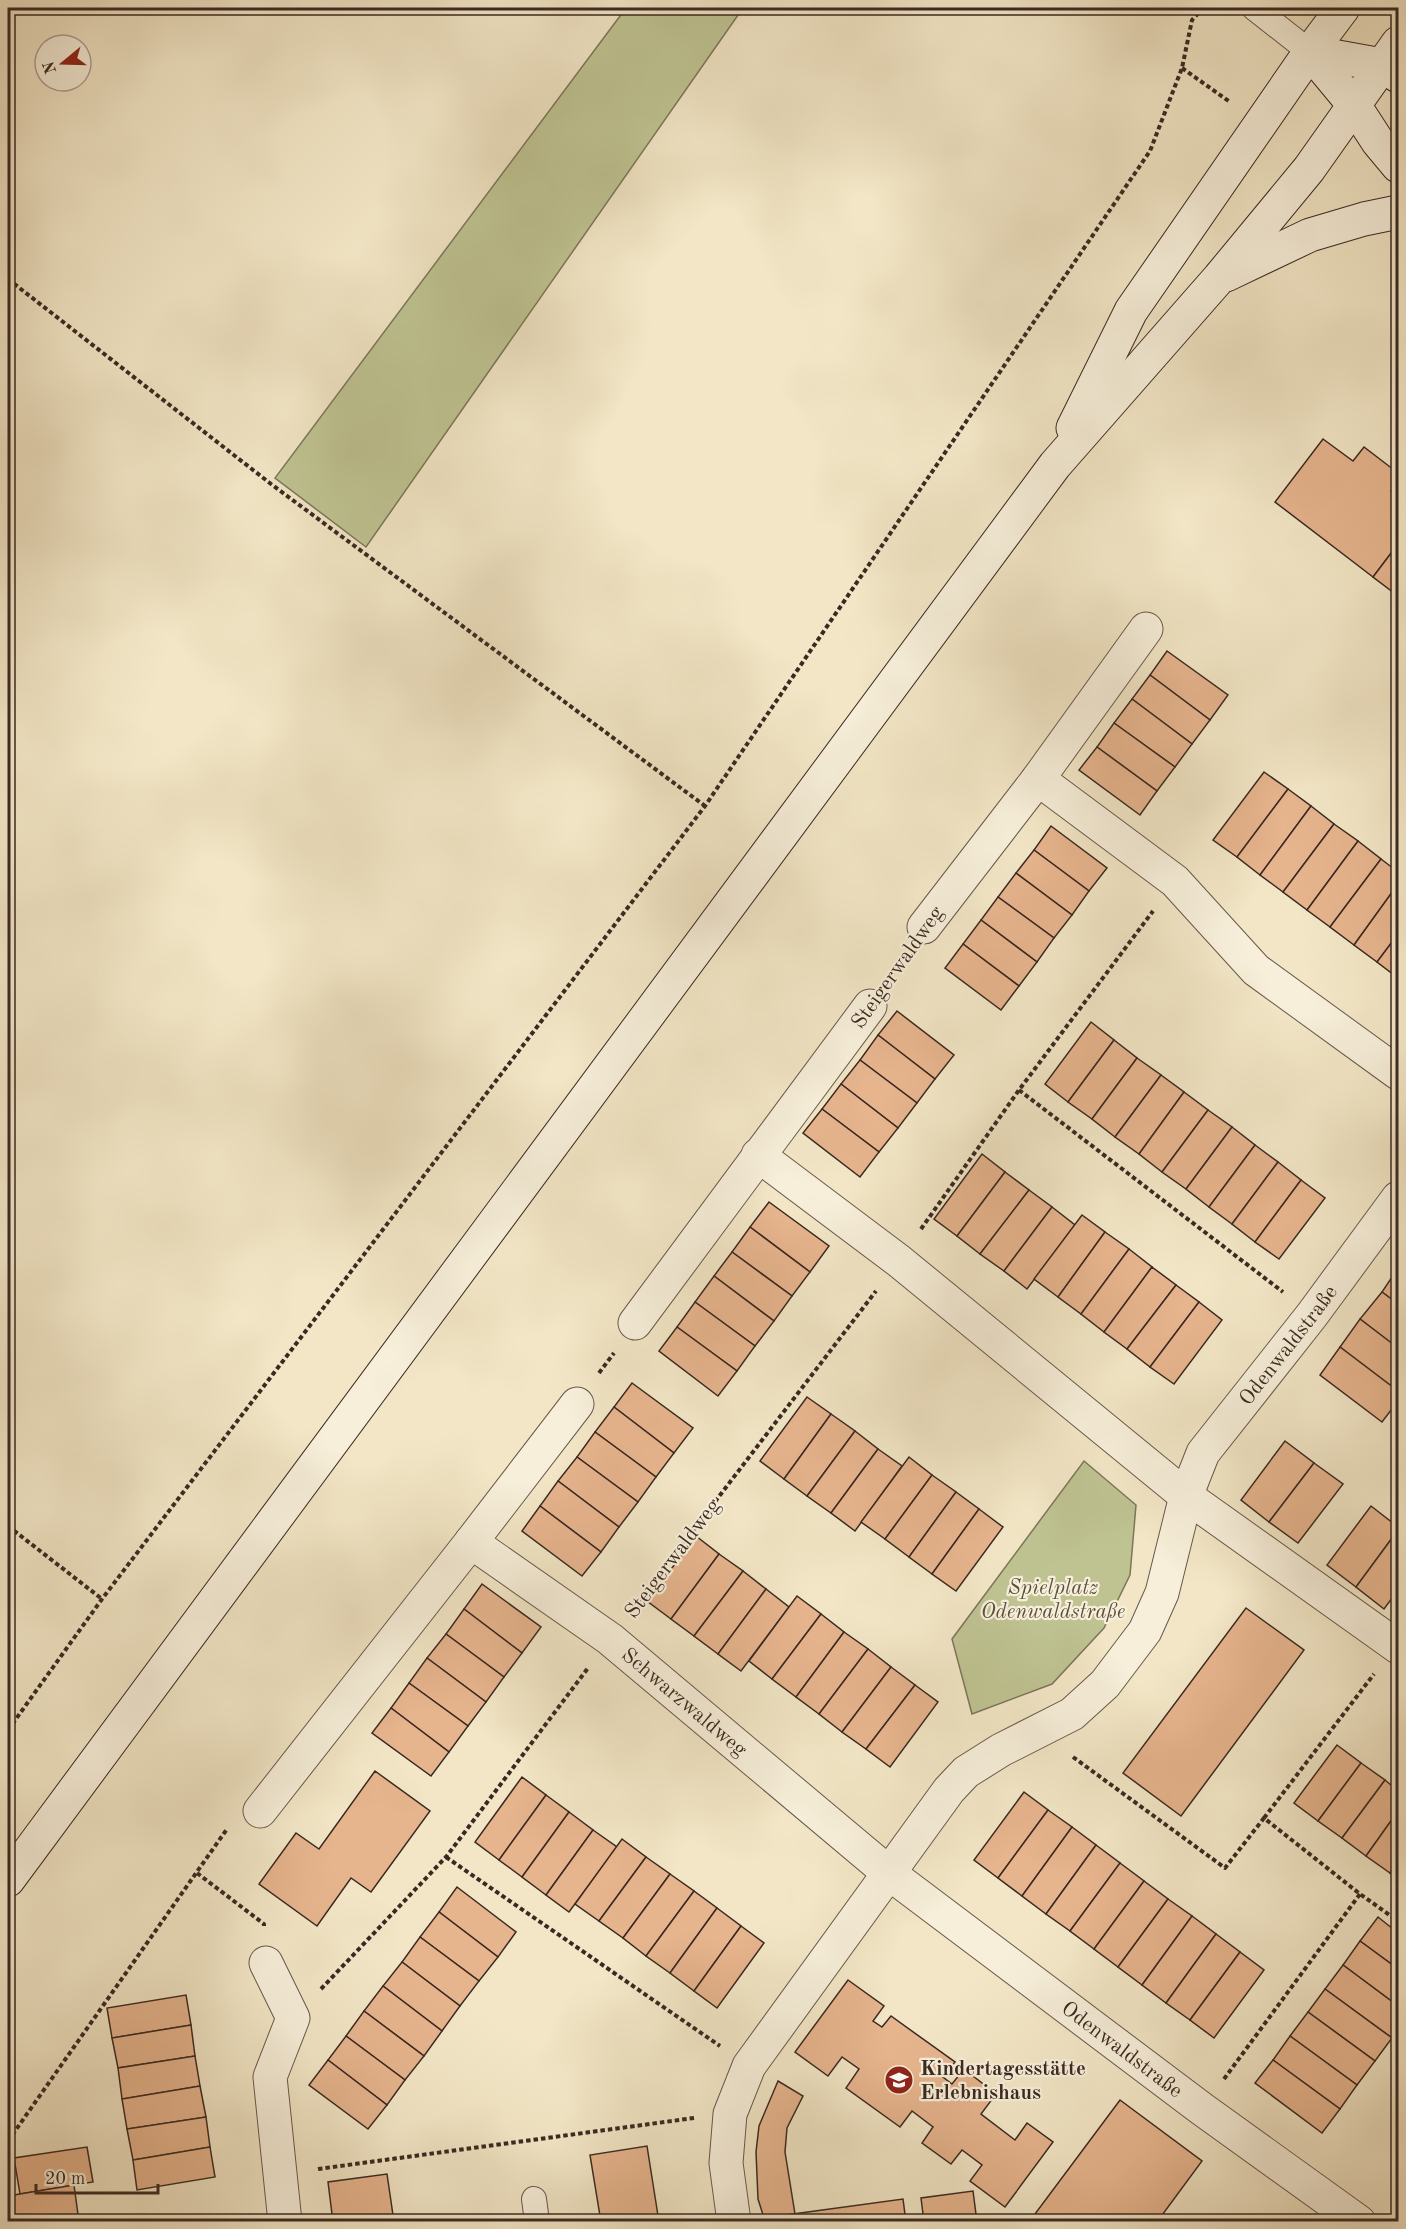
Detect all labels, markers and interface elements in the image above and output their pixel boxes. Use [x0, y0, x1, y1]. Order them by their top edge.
north arrow [33, 33, 93, 93]
text: N [41, 58, 60, 76]
street label: Steigerwaldweg [848, 902, 949, 1033]
street label: Odenwaldstraße [1236, 1282, 1342, 1410]
street label: Steigerwaldweg [621, 1494, 725, 1623]
park label: Spielplatz Odenwaldstraße [981, 1578, 1125, 1623]
street label: Schwarzwaldweg [617, 1644, 751, 1762]
street label: Odenwaldstraße [1057, 1998, 1186, 2102]
place label: Kindertagesstätte Erlebnishaus [920, 2059, 1086, 2104]
school or university icon: Kindertagesstätte Erlebnishaus [883, 2064, 915, 2096]
scale bar [36, 2157, 158, 2195]
text: 20 m [45, 2170, 85, 2188]

